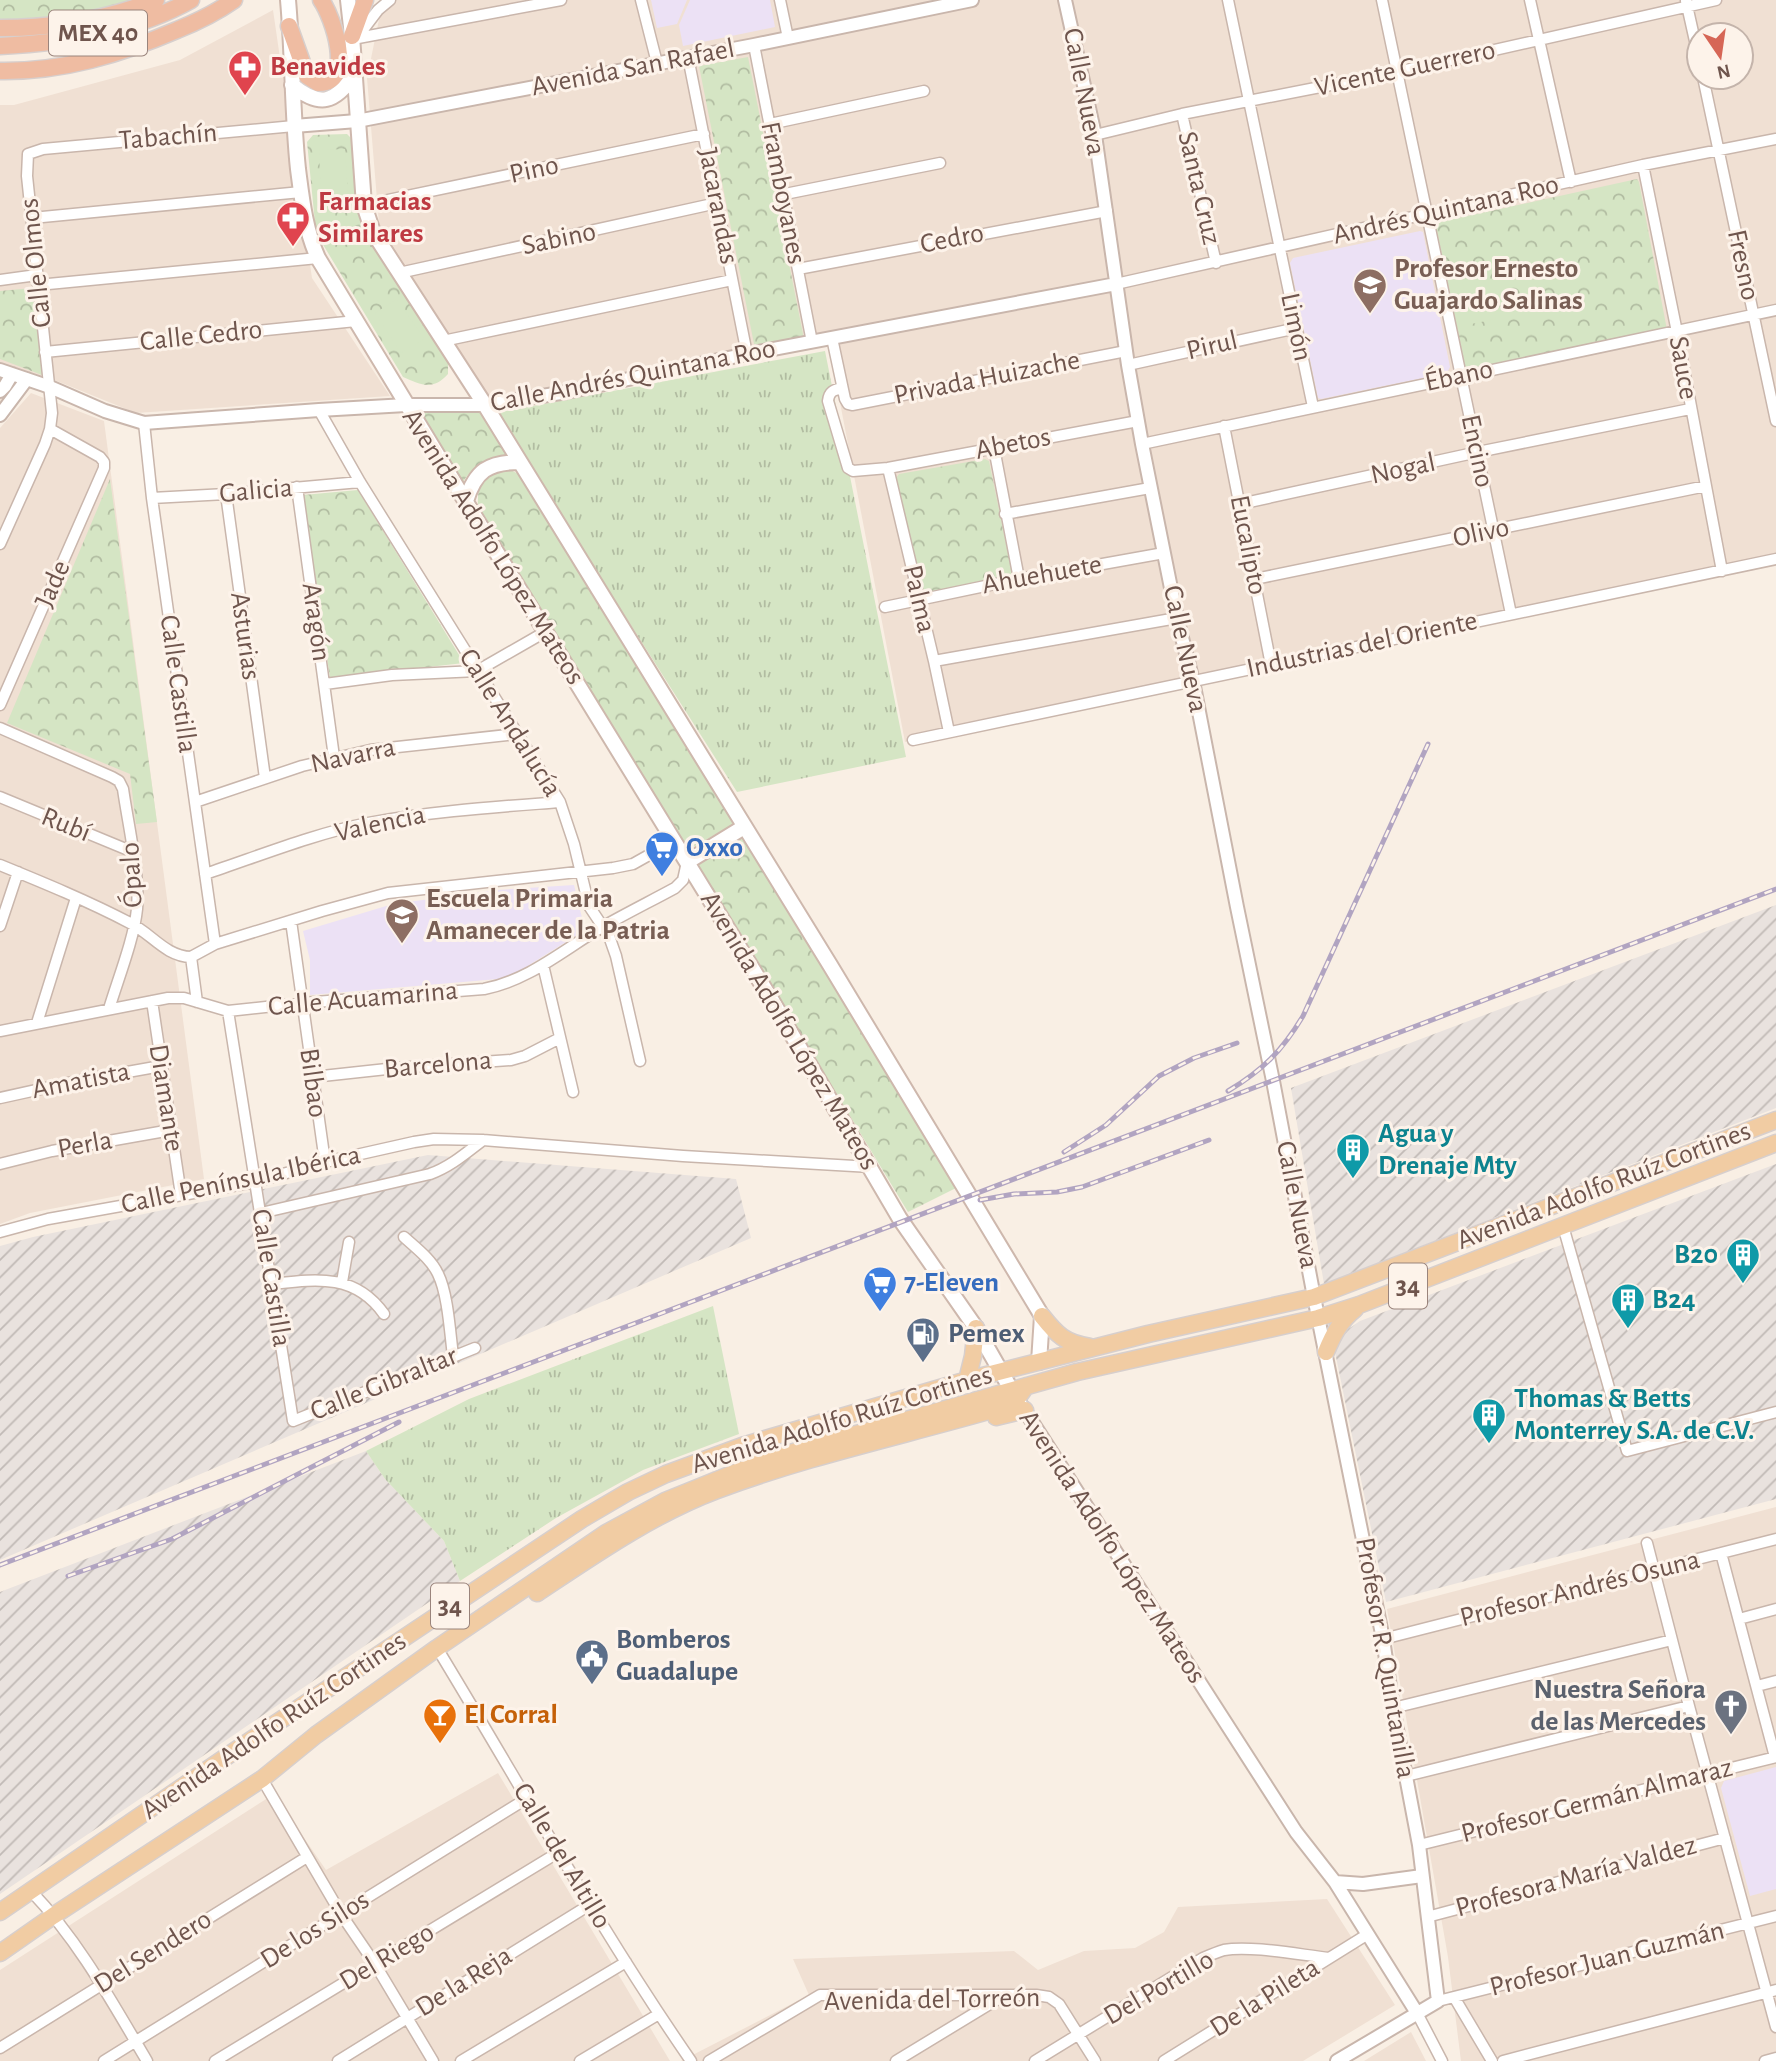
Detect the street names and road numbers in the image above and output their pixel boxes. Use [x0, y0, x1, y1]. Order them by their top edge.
road number: MEX 40 [49, 10, 147, 56]
street label: Calle Nueva [1058, 26, 1110, 158]
street label: Avenida San Rafael [529, 35, 737, 101]
street label: Vicente Guerrero [1312, 36, 1498, 102]
street label: Tabachín [118, 119, 218, 155]
street label: Framboyanes [755, 119, 811, 267]
street label: Santa Cruz [1172, 129, 1226, 247]
street label: Jacarandas [693, 145, 743, 267]
street label: Pino [507, 151, 561, 189]
street label: Andrés Quintana Roo [1330, 170, 1562, 250]
street label: Calle Olmos [15, 197, 57, 329]
street label: Sabino [519, 218, 599, 260]
street label: Cedro [918, 219, 986, 259]
street label: Fresno [1722, 227, 1764, 303]
street label: Limón [1275, 290, 1317, 364]
street label: Calle Cedro [138, 316, 264, 356]
street label: Pirul [1184, 327, 1240, 365]
street label: Sauce [1664, 334, 1702, 402]
street label: Calle Andrés Quintana Roo [488, 335, 778, 417]
street label: Privada Huizache [892, 346, 1082, 410]
street label: Ébano [1422, 352, 1496, 397]
street label: Avenida Adolfo López Mateos [397, 404, 589, 690]
street label: Encino [1456, 412, 1498, 490]
street label: Abetos [973, 423, 1053, 465]
street label: Nogal [1368, 449, 1438, 489]
street label: Galicia [218, 474, 294, 508]
street label: Eucalipto [1225, 493, 1271, 597]
street label: Olivo [1450, 513, 1512, 553]
street label: Ahuehuete [980, 551, 1104, 599]
street label: Jade [30, 556, 76, 612]
street label: Palma [898, 562, 940, 636]
street label: Aragón [297, 581, 335, 663]
street label: Calle Nueva [1158, 583, 1212, 715]
street label: Asturias [225, 590, 265, 682]
street label: Industrias del Oriente [1244, 607, 1480, 683]
street label: Calle Castilla [154, 613, 202, 755]
street label: Calle Andalucía [454, 644, 567, 802]
street label: Navarra [308, 733, 398, 779]
street label: Valencia [332, 801, 428, 847]
street label: Rubí [37, 803, 95, 848]
street label: Ópalo [113, 841, 148, 909]
street label: Avenida Adolfo López Mateos [695, 887, 883, 1175]
street label: Calle Acuamarina [267, 977, 459, 1021]
street label: Diamante [144, 1042, 188, 1154]
street label: Barcelona [383, 1046, 493, 1084]
street label: Bilbao [294, 1047, 332, 1119]
street label: Amatista [30, 1058, 132, 1104]
street label: Avenida Adolfo Ruíz Cortines [1453, 1117, 1755, 1255]
street label: Perla [55, 1126, 115, 1164]
street label: Calle Nueva [1271, 1139, 1323, 1271]
street label: Calle Península Ibérica [119, 1141, 363, 1219]
street label: Calle Castilla [246, 1207, 296, 1349]
road number: 34 [1389, 1264, 1427, 1308]
street label: Calle Gibraltar [307, 1342, 461, 1426]
street label: Avenida Adolfo Ruíz Cortines [688, 1361, 996, 1479]
street label: Avenida Adolfo López Mateos [1013, 1406, 1211, 1688]
street label: Profesor R. Quintanilla [1350, 1535, 1420, 1781]
street label: Profesor Andrés Osuna [1457, 1546, 1703, 1632]
road number: 34 [431, 1583, 469, 1628]
street label: Avenida Adolfo Ruíz Cortines [137, 1627, 411, 1825]
street label: Profesor Germán Almaraz [1459, 1754, 1735, 1848]
street label: Calle del Altillo [508, 1778, 616, 1934]
street label: Profesora María Valdez [1452, 1831, 1700, 1923]
street label: De los Silos [256, 1886, 374, 1974]
street label: Del Sendero [89, 1905, 217, 1999]
street label: Profesor Juan Guzmán [1487, 1916, 1727, 2002]
street label: Del Riego [335, 1918, 439, 1996]
street label: De la Reja [411, 1942, 517, 2022]
street label: Del Portillo [1099, 1945, 1219, 2031]
street label: De la Pileta [1205, 1953, 1325, 2042]
street label: Avenida del Torreón [824, 1984, 1040, 2016]

